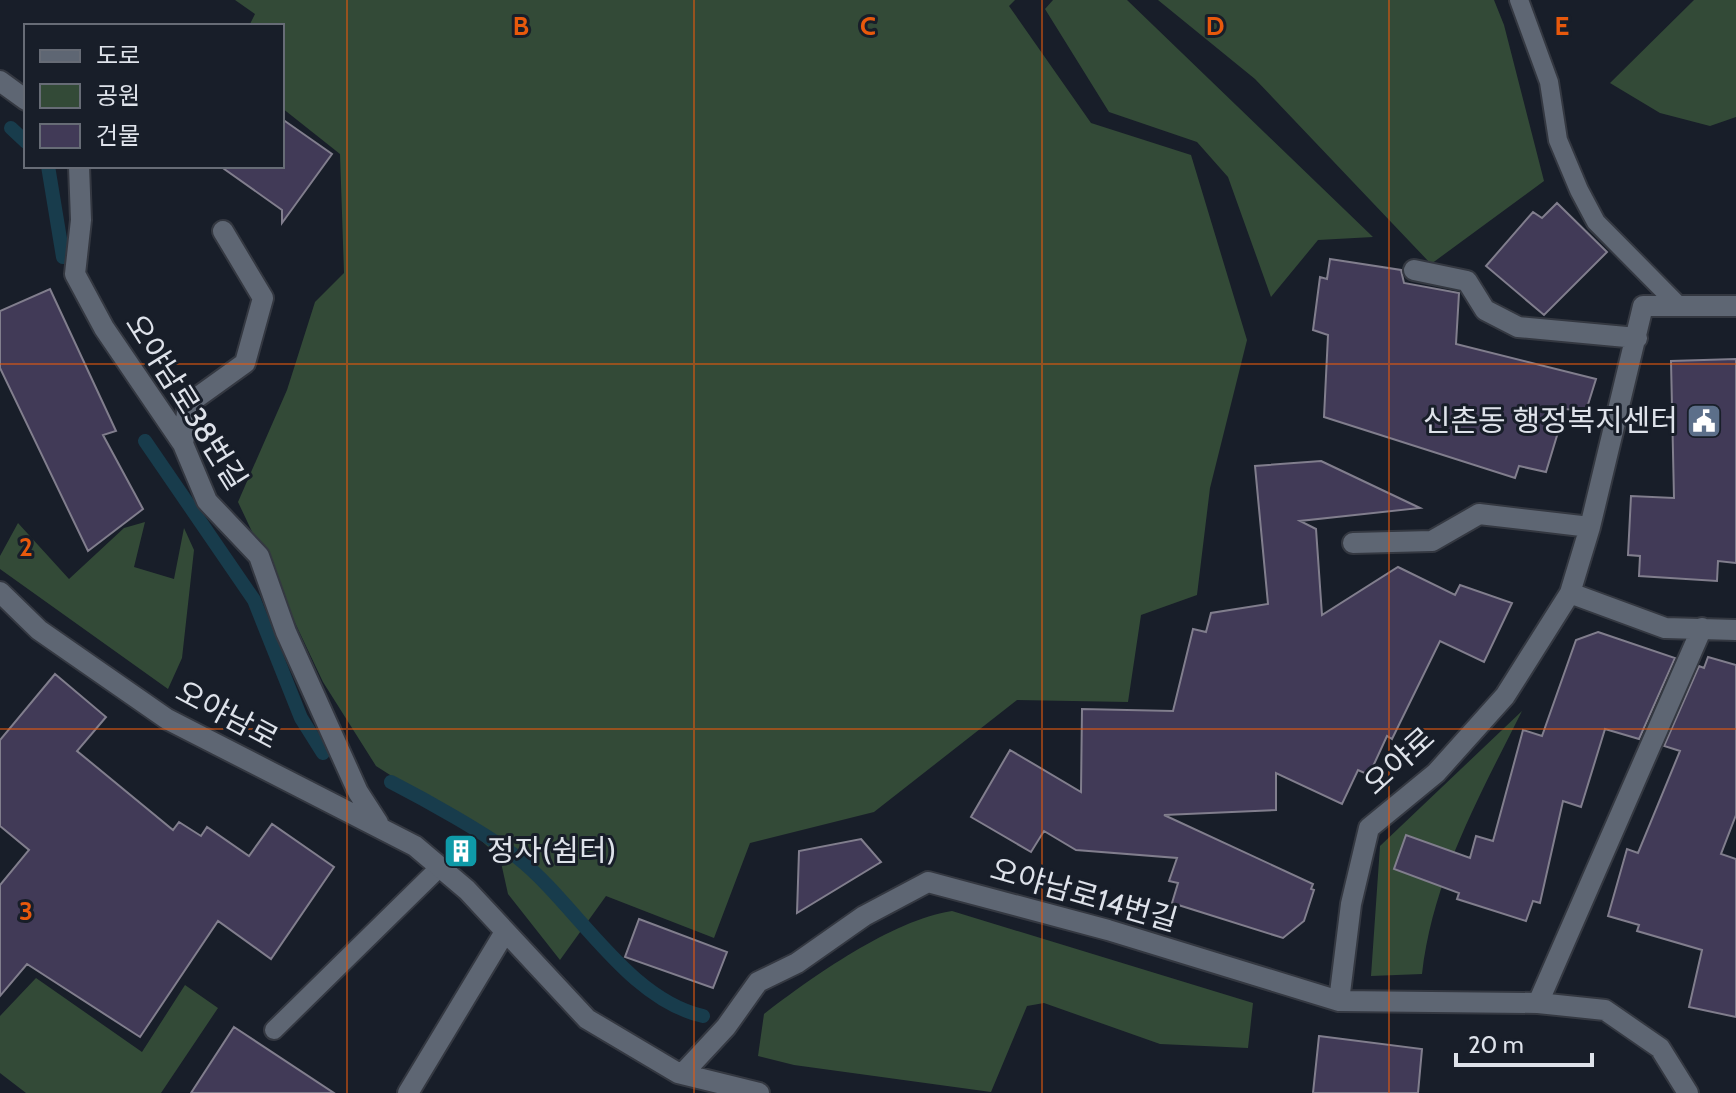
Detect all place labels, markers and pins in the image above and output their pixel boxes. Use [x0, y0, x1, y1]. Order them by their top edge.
place label: 신촌동 행정복지센터 [1423, 402, 1678, 439]
public building icon: 신촌동 행정복지센터 [1685, 402, 1723, 440]
building icon: 정자(쉼터) [442, 832, 480, 870]
place label: 정자(쉼터) [487, 832, 616, 869]

